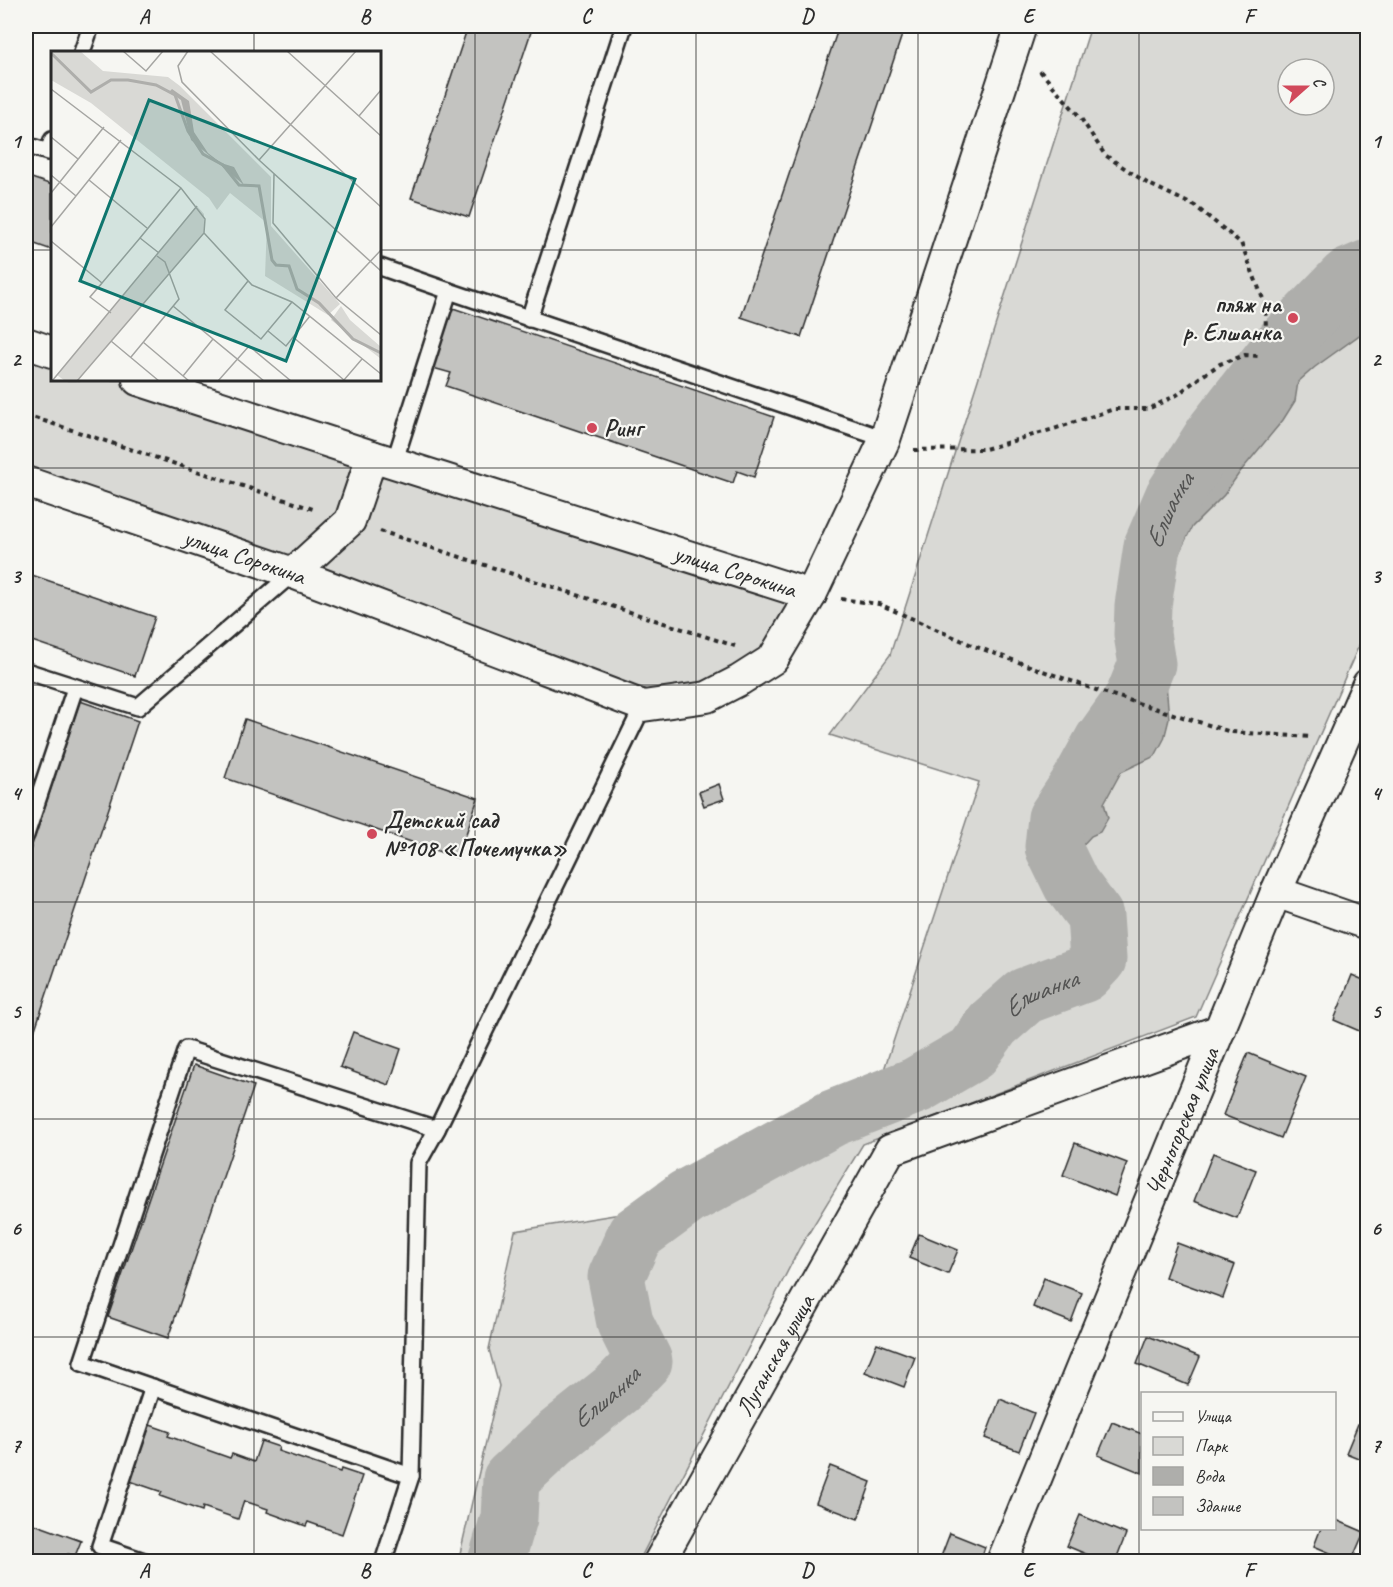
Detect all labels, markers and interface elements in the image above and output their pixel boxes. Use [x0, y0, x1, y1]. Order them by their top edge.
text: A [139, 4, 151, 29]
text: B [360, 4, 372, 29]
text: C [581, 4, 593, 29]
text: D [801, 4, 815, 29]
text: E [1023, 4, 1037, 29]
text: F [1244, 4, 1258, 29]
inset map [51, 51, 381, 381]
north arrow [1276, 57, 1336, 117]
text: С [1308, 75, 1331, 91]
text: 1 [12, 129, 23, 154]
text: 1 [1372, 129, 1383, 154]
place label: пляж на р. Елшанка [1183, 289, 1282, 347]
marker: пляж на р. Елшанка [1286, 311, 1300, 325]
text: 2 [12, 347, 23, 372]
text: 2 [1372, 347, 1383, 372]
place label: Ринг [604, 413, 646, 443]
marker: Ринг [585, 421, 599, 435]
water label: Елшанка [1137, 464, 1202, 553]
street label: улица Сорокина [178, 521, 311, 592]
street label: улица Сорокина [668, 537, 801, 605]
text: 3 [12, 564, 23, 589]
text: 3 [1372, 564, 1383, 589]
text: 4 [12, 781, 24, 806]
text: 4 [1372, 781, 1384, 806]
place label: Детский сад №108 «Почемучка» [384, 805, 567, 863]
marker: Детский сад №108 «Почемучка» [365, 827, 379, 841]
water label: Елшанка [995, 961, 1084, 1025]
text: 5 [12, 999, 23, 1024]
text: 5 [1372, 999, 1383, 1024]
street label: Черногорская улица [1139, 1042, 1226, 1200]
text: 6 [11, 1216, 22, 1241]
text: 6 [1371, 1216, 1382, 1241]
street label: Луганская улица [729, 1288, 822, 1421]
water label: Елшанка [564, 1357, 649, 1435]
legend [1141, 1392, 1336, 1530]
text: Улица [1195, 1405, 1232, 1427]
text: 7 [12, 1433, 23, 1458]
text: 7 [1372, 1433, 1383, 1458]
text: Парк [1195, 1435, 1229, 1457]
text: Вода [1195, 1465, 1226, 1487]
text: Здание [1195, 1495, 1241, 1517]
text: A [139, 1558, 151, 1583]
text: B [360, 1558, 372, 1583]
text: C [581, 1558, 593, 1583]
text: D [801, 1558, 815, 1583]
text: E [1023, 1558, 1037, 1583]
text: F [1244, 1558, 1258, 1583]

